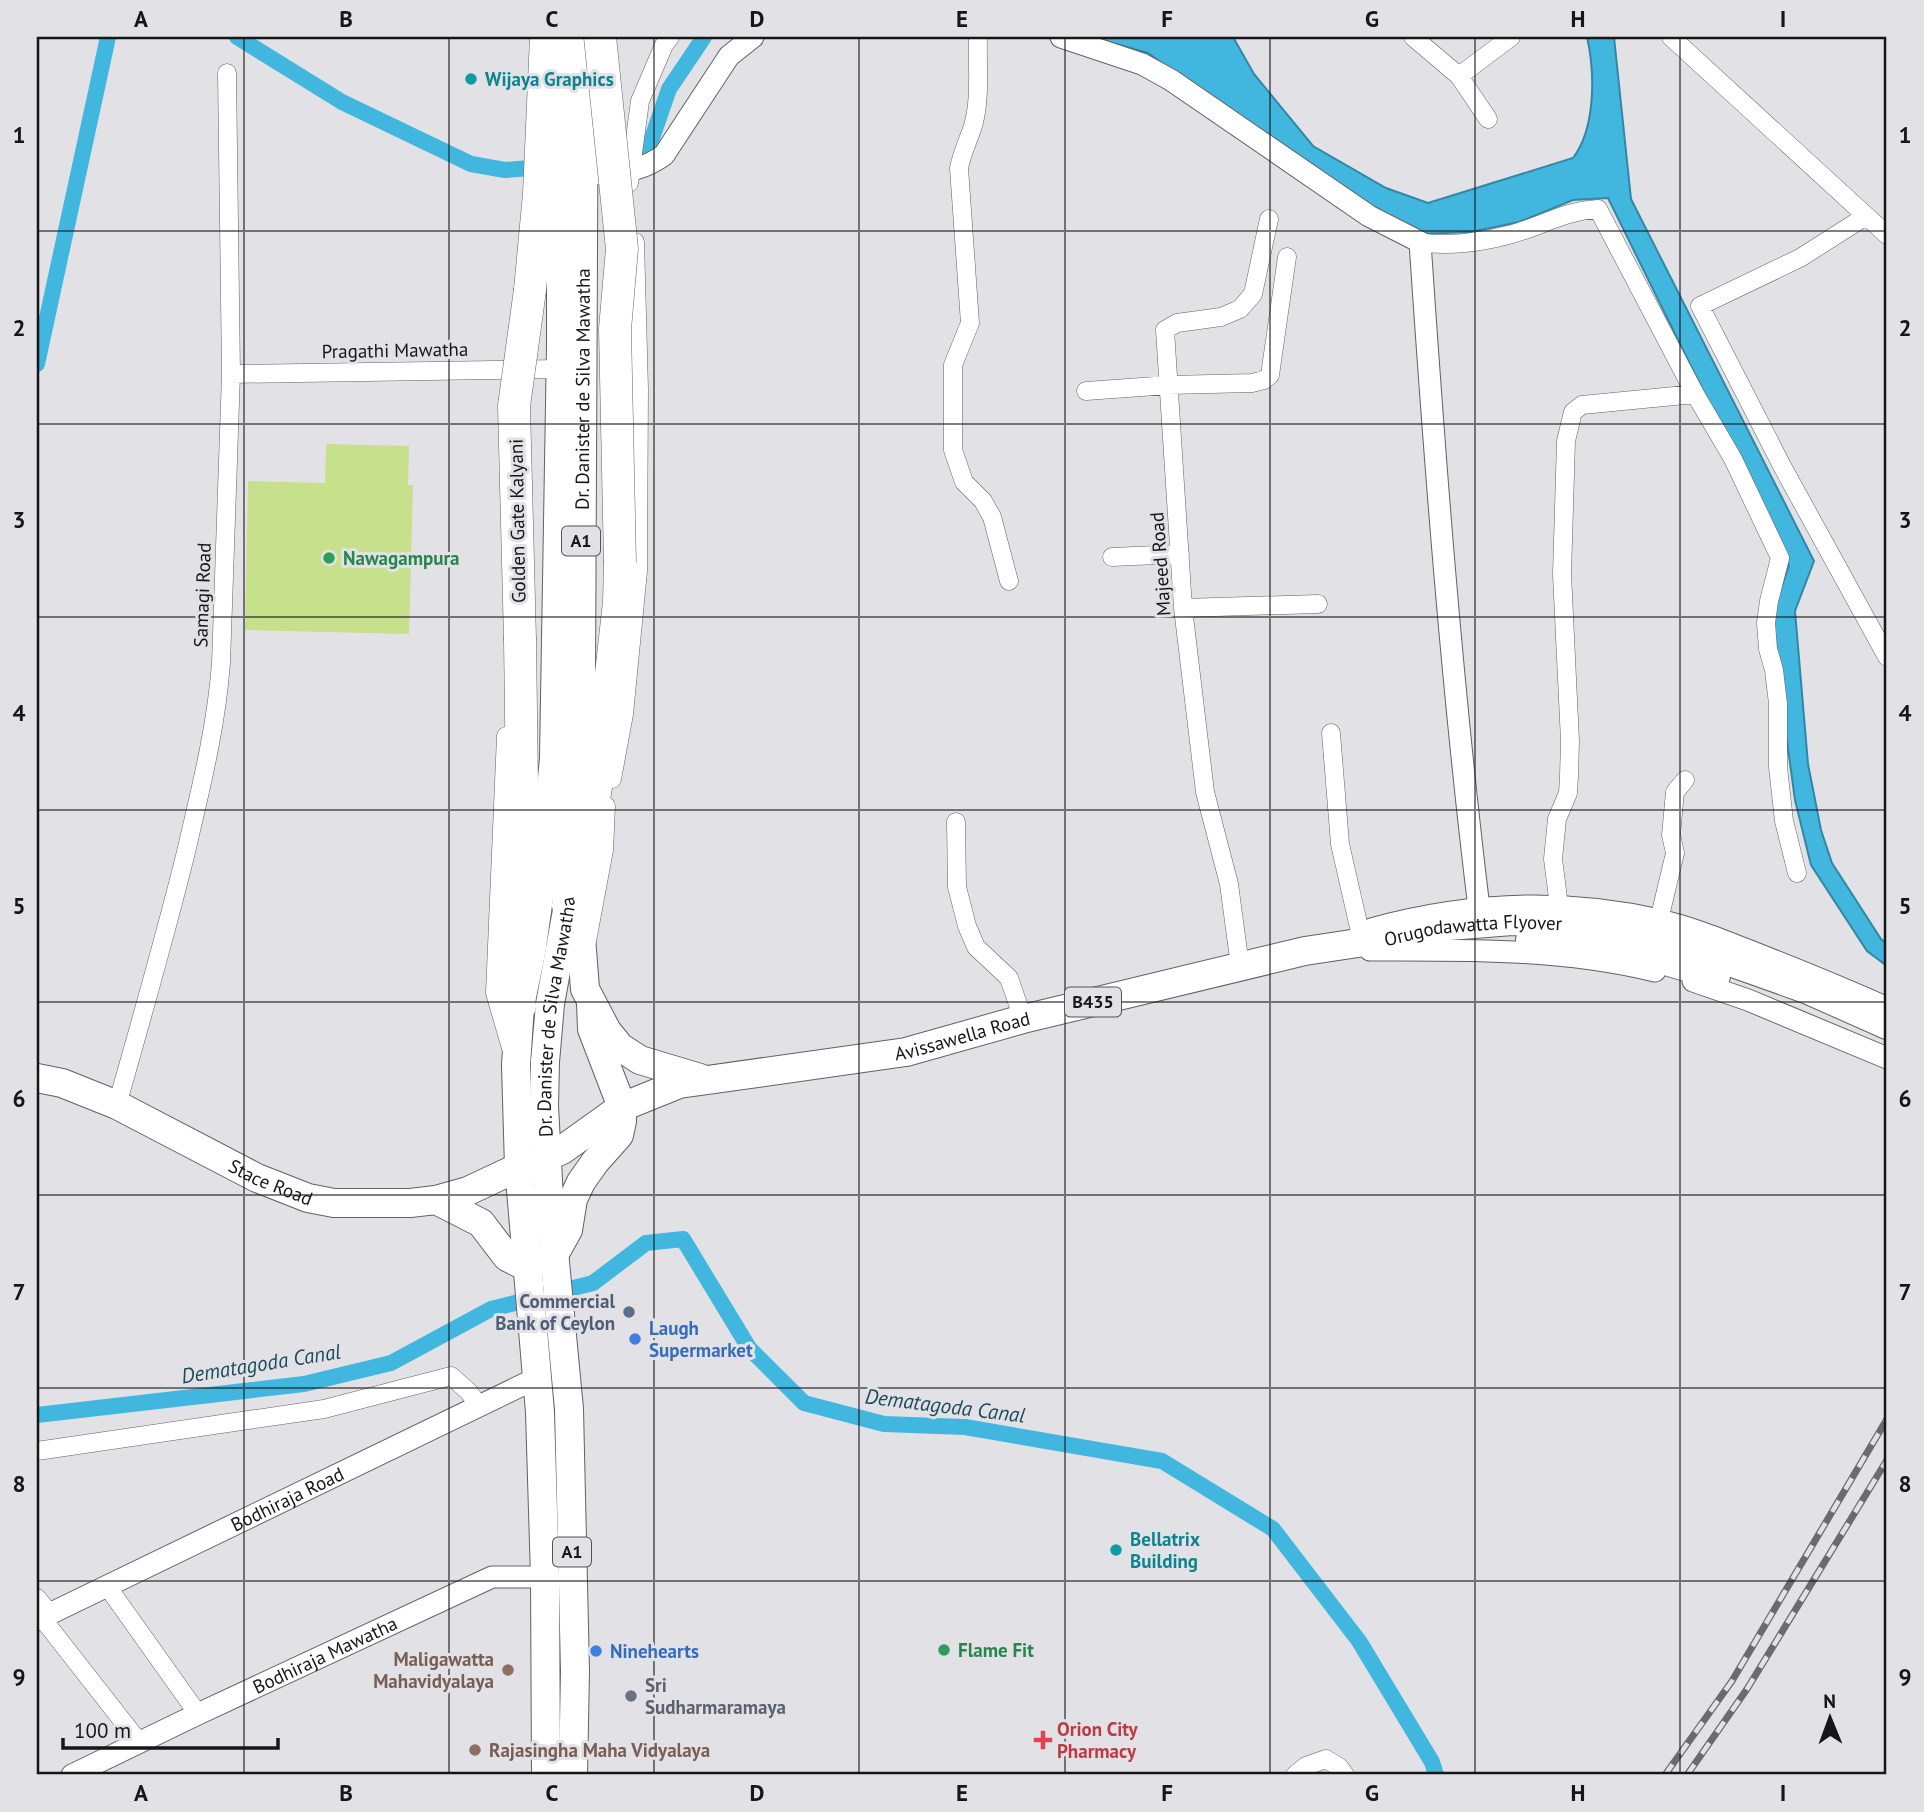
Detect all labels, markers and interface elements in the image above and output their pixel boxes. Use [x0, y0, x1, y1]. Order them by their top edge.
text: A [134, 4, 148, 33]
text: B [339, 4, 353, 33]
text: C [546, 4, 559, 33]
text: D [750, 4, 764, 33]
text: E [956, 4, 968, 33]
text: F [1161, 4, 1173, 33]
text: G [1365, 4, 1379, 33]
text: H [1571, 4, 1585, 33]
text: I [1780, 4, 1786, 33]
place label: Wijaya Graphics [485, 67, 614, 91]
marker: Wijaya Graphics [463, 71, 479, 87]
text: 1 [12, 120, 26, 149]
text: 1 [1898, 120, 1912, 149]
street label: Dr. Danister de Silva Mawatha [570, 268, 595, 510]
text: 2 [12, 313, 26, 342]
text: 2 [1898, 313, 1912, 342]
street label: Pragathi Mawatha [322, 337, 468, 363]
street label: Golden Gate Kalyani [504, 439, 530, 603]
text: 3 [12, 505, 26, 534]
text: 3 [1898, 505, 1912, 534]
street label: Majeed Road [1144, 511, 1176, 617]
road number: A1 [562, 526, 600, 556]
street label: Samagi Road [188, 542, 216, 648]
place label: Nawagampura [343, 546, 460, 570]
marker: Nawagampura [321, 550, 337, 566]
text: 4 [12, 698, 26, 727]
text: 4 [1898, 698, 1912, 727]
text: 5 [12, 891, 26, 920]
text: 5 [1898, 891, 1912, 920]
street label: Dr. Danister de Silva Mawatha [532, 895, 580, 1138]
street label: Orugodawatta Flyover [1382, 909, 1563, 951]
road number: B435 [1065, 987, 1121, 1016]
street label: Avissawella Road [893, 1006, 1032, 1065]
text: 6 [12, 1084, 26, 1113]
text: 6 [1898, 1084, 1912, 1113]
street label: Stace Road [225, 1153, 316, 1211]
text: 7 [12, 1277, 26, 1306]
text: 7 [1898, 1277, 1912, 1306]
place label: Commercial Bank of Ceylon [495, 1289, 615, 1335]
marker: Commercial Bank of Ceylon [621, 1304, 637, 1320]
place label: Laugh Supermarket [649, 1316, 753, 1362]
marker: Laugh Supermarket [627, 1331, 643, 1347]
water label: Dematagoda Canal [179, 1338, 343, 1389]
water label: Dematagoda Canal [863, 1382, 1027, 1429]
street label: Bodhiraja Road [227, 1461, 348, 1536]
text: 8 [12, 1469, 26, 1498]
text: 8 [1898, 1469, 1912, 1498]
place label: Bellatrix Building [1130, 1527, 1200, 1573]
road number: A1 [553, 1538, 591, 1567]
marker: Bellatrix Building [1108, 1542, 1124, 1558]
street label: Bodhiraja Mawatha [249, 1611, 401, 1699]
place label: Flame Fit [958, 1638, 1034, 1662]
place label: Ninehearts [610, 1639, 699, 1663]
marker: Flame Fit [936, 1642, 952, 1658]
marker: Ninehearts [588, 1643, 604, 1659]
place label: Maligawatta Mahavidyalaya [373, 1647, 494, 1693]
text: 9 [12, 1662, 26, 1691]
marker: Maligawatta Mahavidyalaya [500, 1662, 516, 1678]
text: 9 [1898, 1662, 1912, 1691]
place label: Sri Sudharmaramaya [645, 1673, 786, 1719]
north arrow [1794, 1682, 1864, 1752]
marker: Sri Sudharmaramaya [623, 1688, 639, 1704]
text: N [1823, 1689, 1836, 1713]
scale bar [63, 1707, 278, 1751]
text: 100 m [74, 1717, 131, 1744]
place label: Orion City Pharmacy [1057, 1717, 1139, 1763]
marker: Orion City Pharmacy [1035, 1732, 1051, 1748]
place label: Rajasingha Maha Vidyalaya [489, 1738, 710, 1762]
marker: Rajasingha Maha Vidyalaya [467, 1742, 483, 1758]
text: A [134, 1778, 148, 1807]
text: B [339, 1778, 353, 1807]
text: C [546, 1778, 559, 1807]
text: D [750, 1778, 764, 1807]
text: E [956, 1778, 968, 1807]
text: F [1161, 1778, 1173, 1807]
text: G [1365, 1778, 1379, 1807]
text: H [1571, 1778, 1585, 1807]
text: I [1780, 1778, 1786, 1807]

